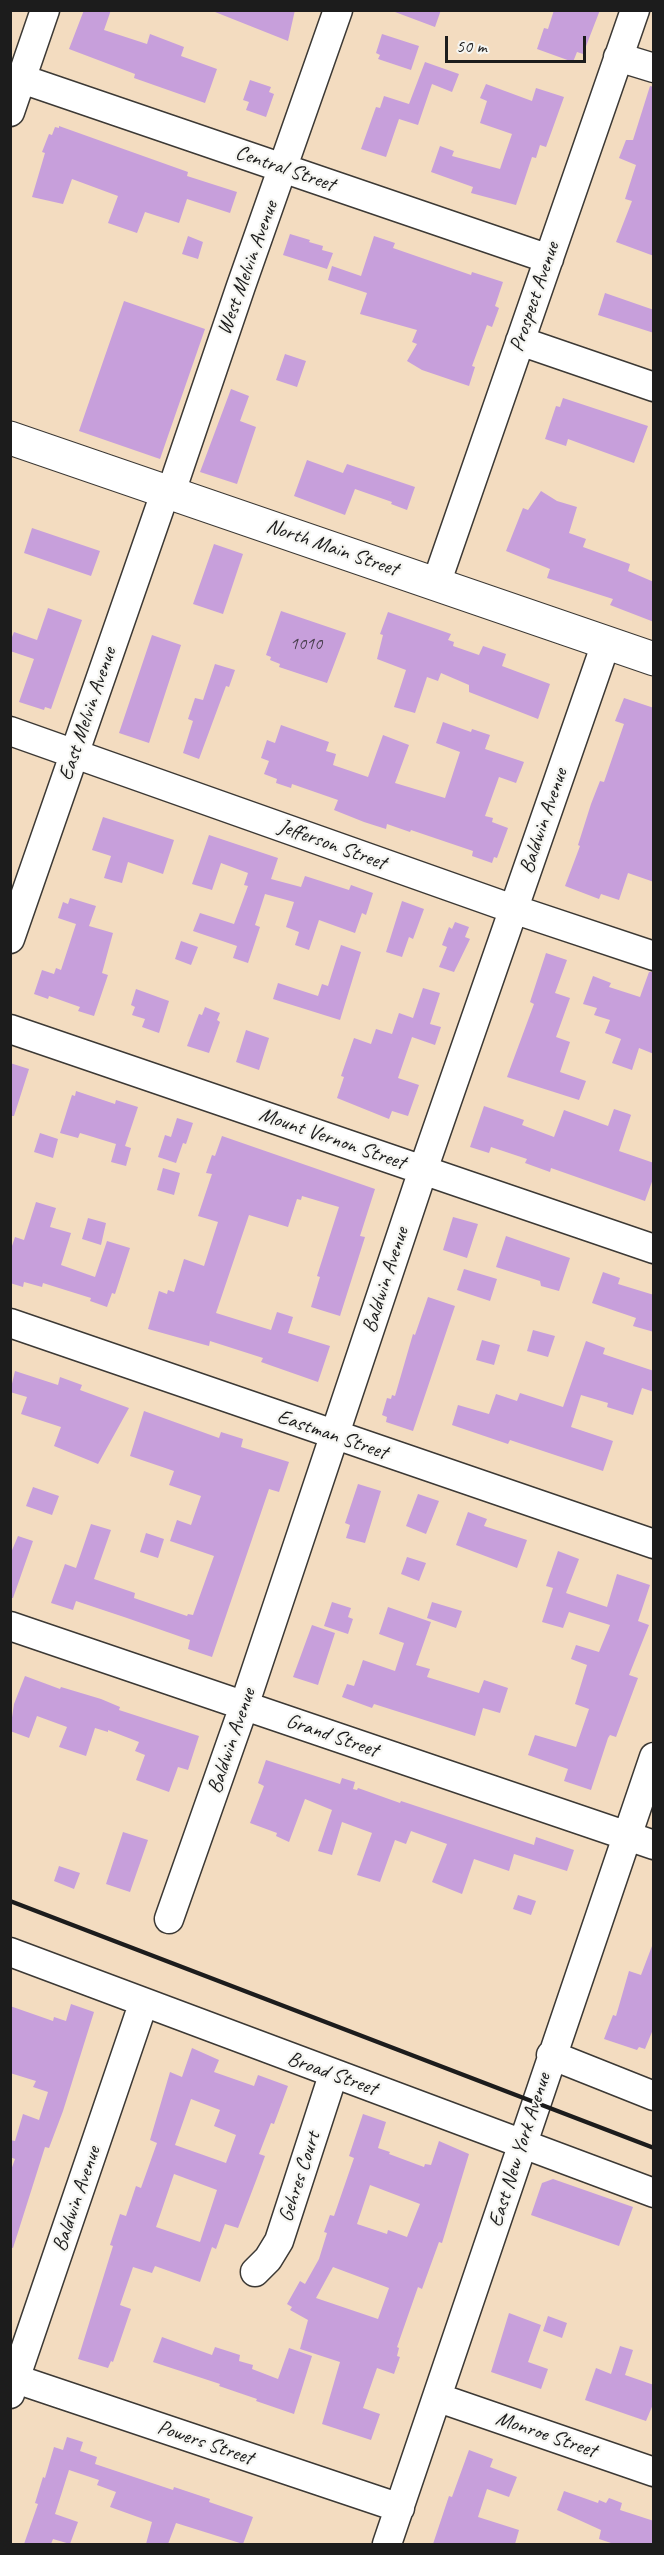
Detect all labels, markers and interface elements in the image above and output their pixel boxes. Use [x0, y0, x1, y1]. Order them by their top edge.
scale bar [448, 24, 589, 62]
text: 50 m [456, 35, 487, 57]
street label: Central Street [232, 140, 338, 198]
street label: West Melvin Avenue [212, 198, 284, 338]
street label: Prospect Avenue [504, 239, 566, 355]
street label: North Main Street [263, 514, 401, 582]
house number: 1010 [290, 633, 322, 655]
street label: East Melvin Avenue [53, 644, 123, 784]
street label: Baldwin Avenue [514, 765, 574, 877]
street label: Jefferson Street [275, 814, 389, 876]
street label: Mount Vernon Street [256, 1102, 408, 1176]
street label: Baldwin Avenue [357, 1224, 415, 1336]
street label: Eastman Street [274, 1404, 390, 1466]
street label: Baldwin Avenue [202, 1685, 262, 1797]
street label: Grand Street [283, 1709, 381, 1763]
street label: Broad Street [284, 2046, 380, 2102]
street label: East New York Avenue [483, 2070, 557, 2230]
street label: Gehres Court [274, 2129, 326, 2225]
street label: Baldwin Avenue [47, 2143, 107, 2255]
street label: Monroe Street [492, 2406, 600, 2464]
street label: Powers Street [154, 2415, 256, 2471]

